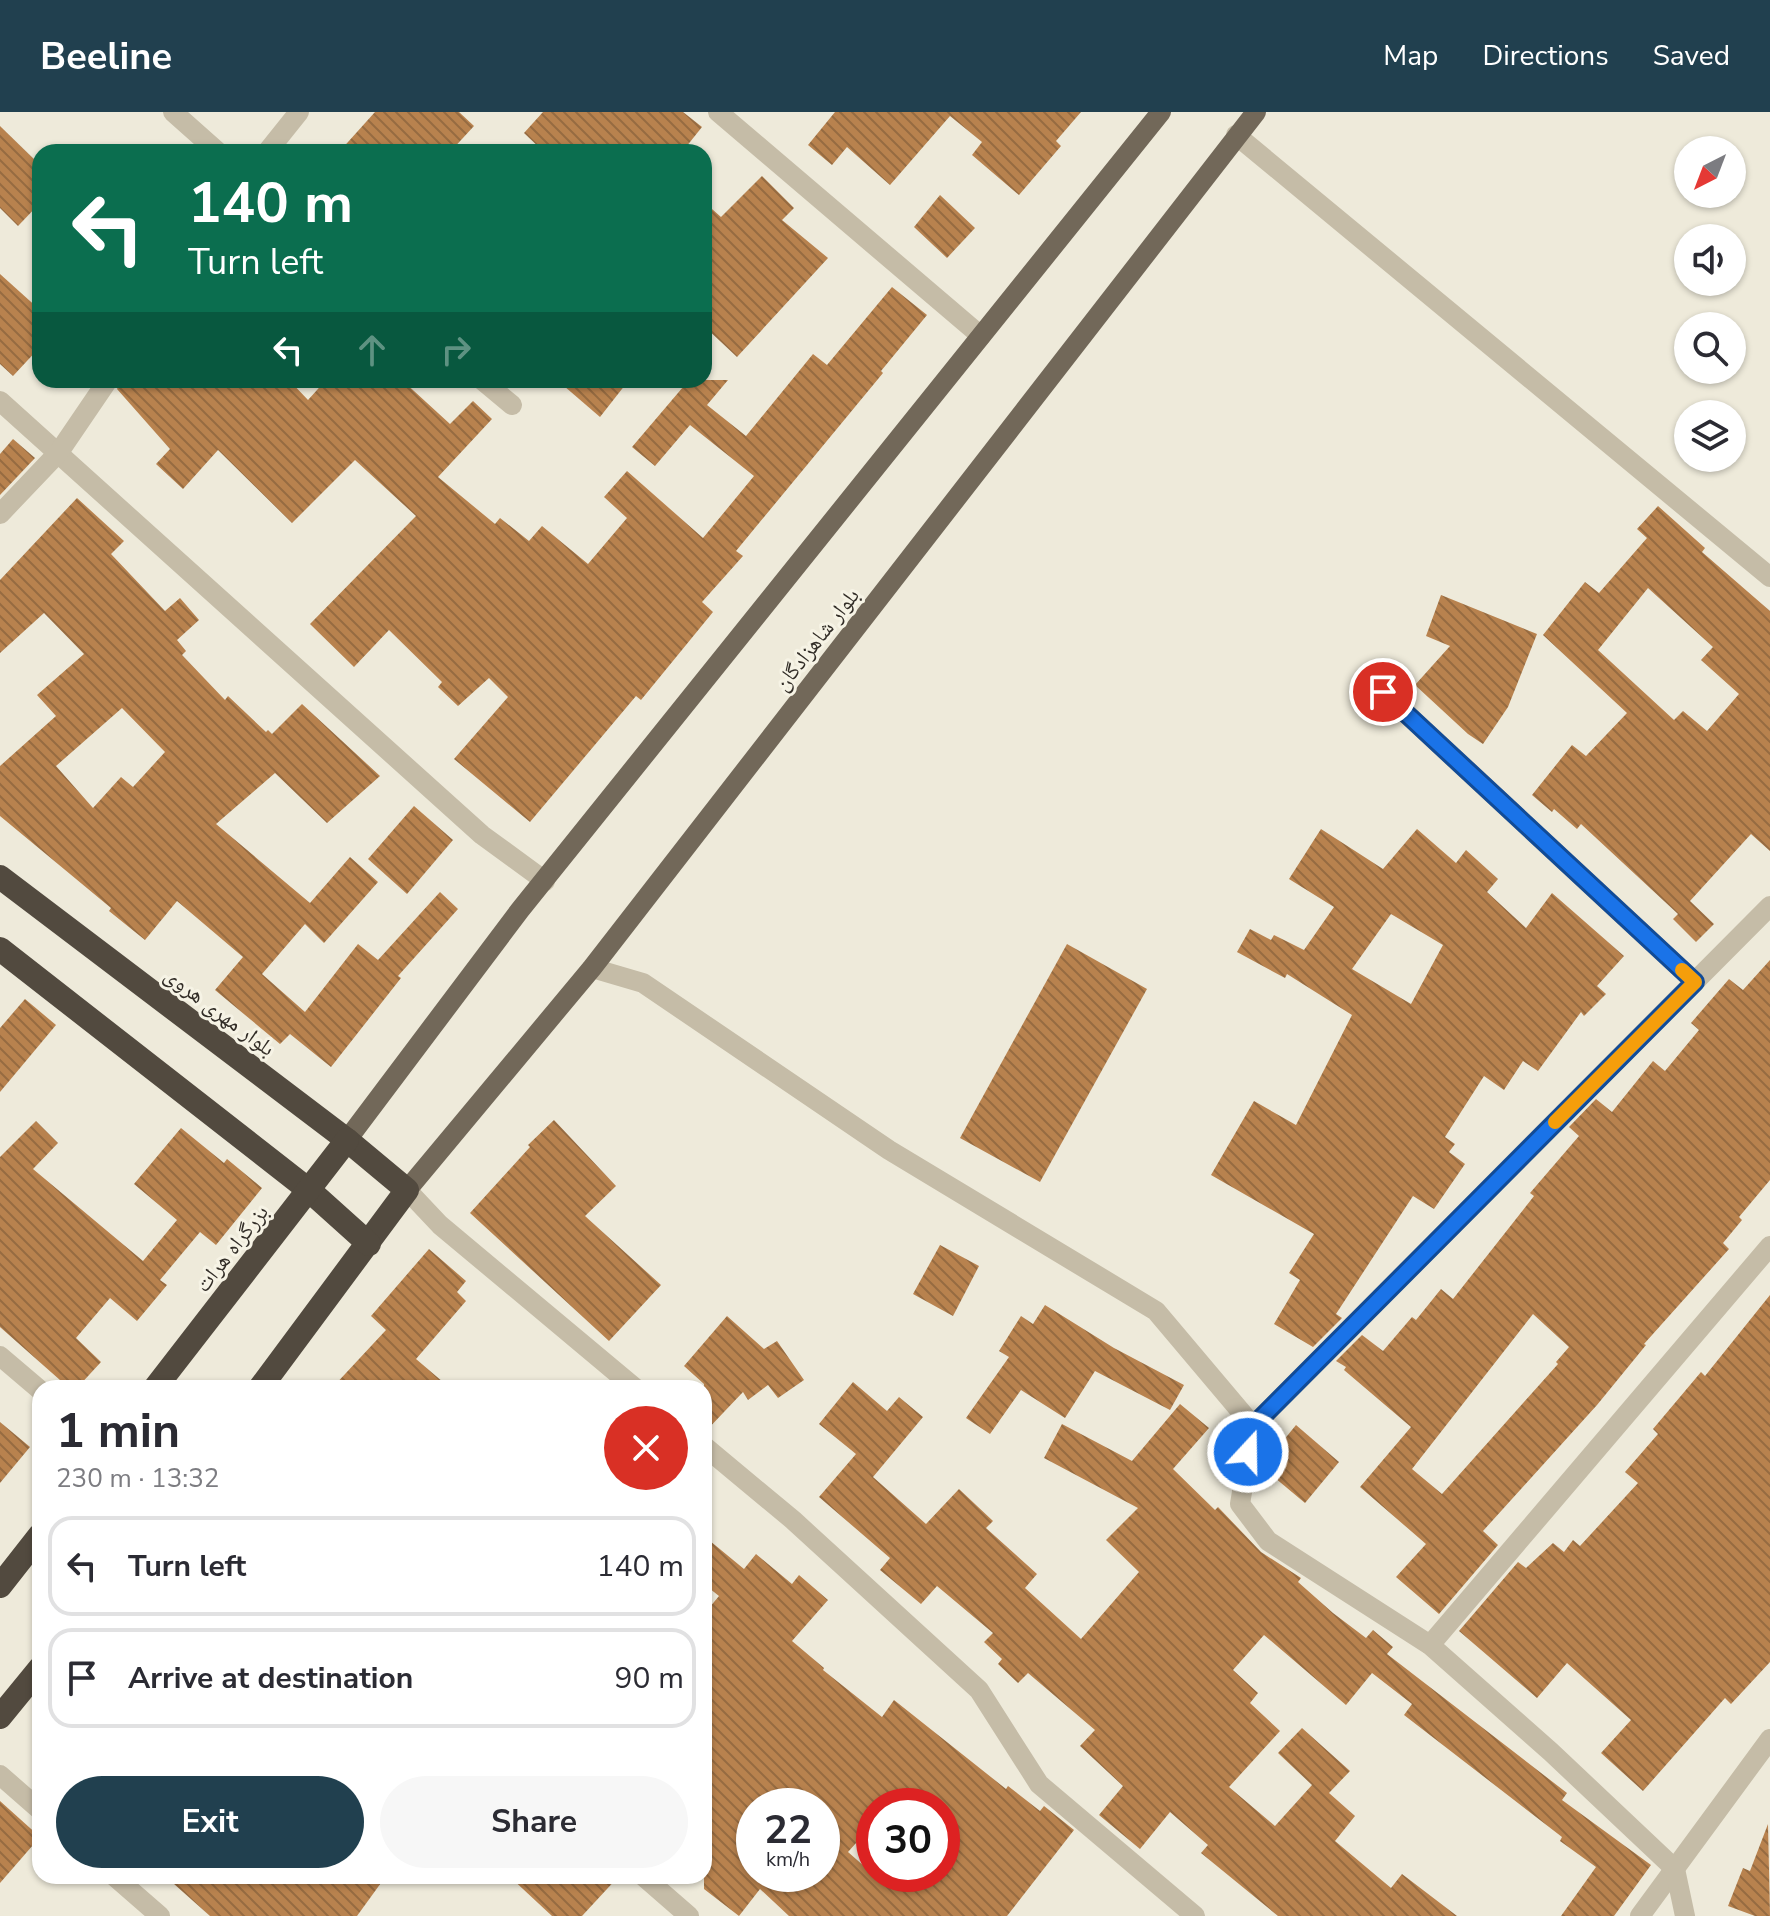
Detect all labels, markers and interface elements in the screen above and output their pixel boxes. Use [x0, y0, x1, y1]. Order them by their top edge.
text: Beeline [40, 31, 172, 82]
text: Map [1383, 37, 1438, 75]
text: Directions [1482, 37, 1609, 75]
text: Saved [1653, 37, 1730, 75]
north arrow [1674, 136, 1746, 208]
map controls [1674, 136, 1746, 472]
text: 140 m [188, 165, 353, 242]
icon: left [56, 176, 160, 280]
button: sound [1674, 224, 1746, 296]
text: Turn left [188, 238, 323, 287]
button: search [1674, 312, 1746, 384]
icon: left [266, 328, 310, 372]
icon: ahead [350, 328, 394, 372]
icon: right [434, 328, 478, 372]
button: layers [1674, 400, 1746, 472]
street label: بلوار شاهزادگان [767, 582, 867, 697]
pin [1349, 658, 1417, 726]
icon: arrive [1361, 670, 1405, 714]
street label: بلوار مهری هروی [158, 960, 281, 1063]
street label: بزرگراه هرات [188, 1199, 276, 1299]
text: 1 min [56, 1398, 180, 1464]
button: close [604, 1406, 688, 1490]
position arrow [1206, 1410, 1290, 1494]
text: 230 m · 13:32 [56, 1461, 219, 1496]
icon: left [60, 1544, 104, 1588]
text: Turn left [128, 1546, 246, 1587]
text: 140 m [597, 1546, 684, 1587]
icon: arrive [60, 1656, 104, 1700]
text: Arrive at destination [128, 1658, 413, 1699]
text: 90 m [615, 1658, 684, 1699]
button: Exit [56, 1776, 364, 1868]
button: Share [380, 1776, 688, 1868]
speed limit sign: 30 [856, 1788, 960, 1892]
text: 22 [764, 1803, 812, 1857]
text: km/h [766, 1846, 810, 1873]

